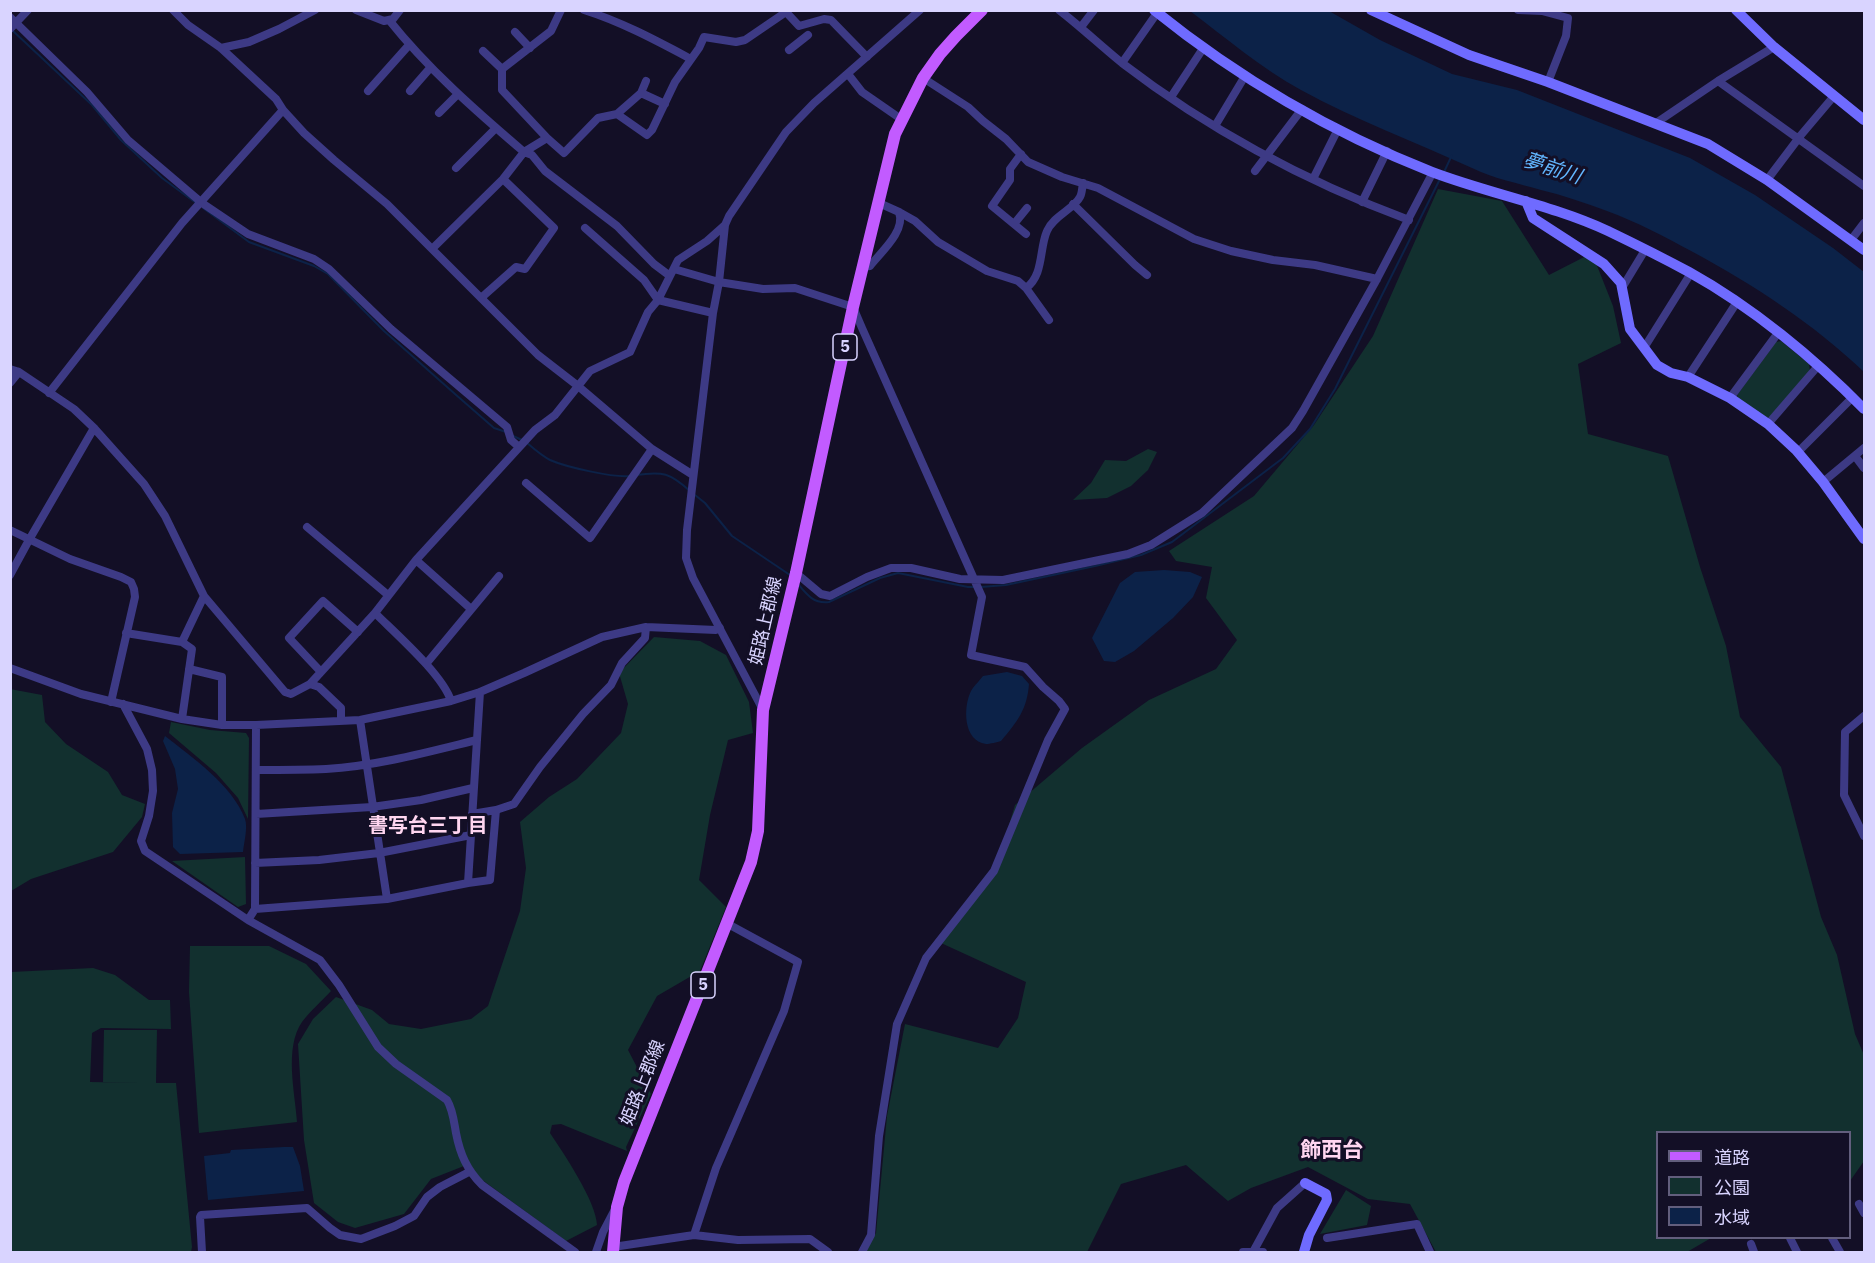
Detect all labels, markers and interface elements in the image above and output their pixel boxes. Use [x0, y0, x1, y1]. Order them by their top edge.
water label: 夢前川 [1520, 148, 1584, 190]
road number: 5 [833, 334, 857, 360]
street label: 姫路上郡線 [745, 575, 787, 667]
district label: 書写台三丁目 [368, 814, 488, 838]
road number: 5 [691, 972, 715, 998]
street label: 姫路上郡線 [616, 1037, 670, 1129]
legend [1656, 1131, 1851, 1239]
district label: 飾西台 [1301, 1138, 1363, 1164]
text: 道路 [1714, 1146, 1750, 1169]
text: 公園 [1714, 1176, 1750, 1199]
text: 水域 [1714, 1206, 1750, 1229]

